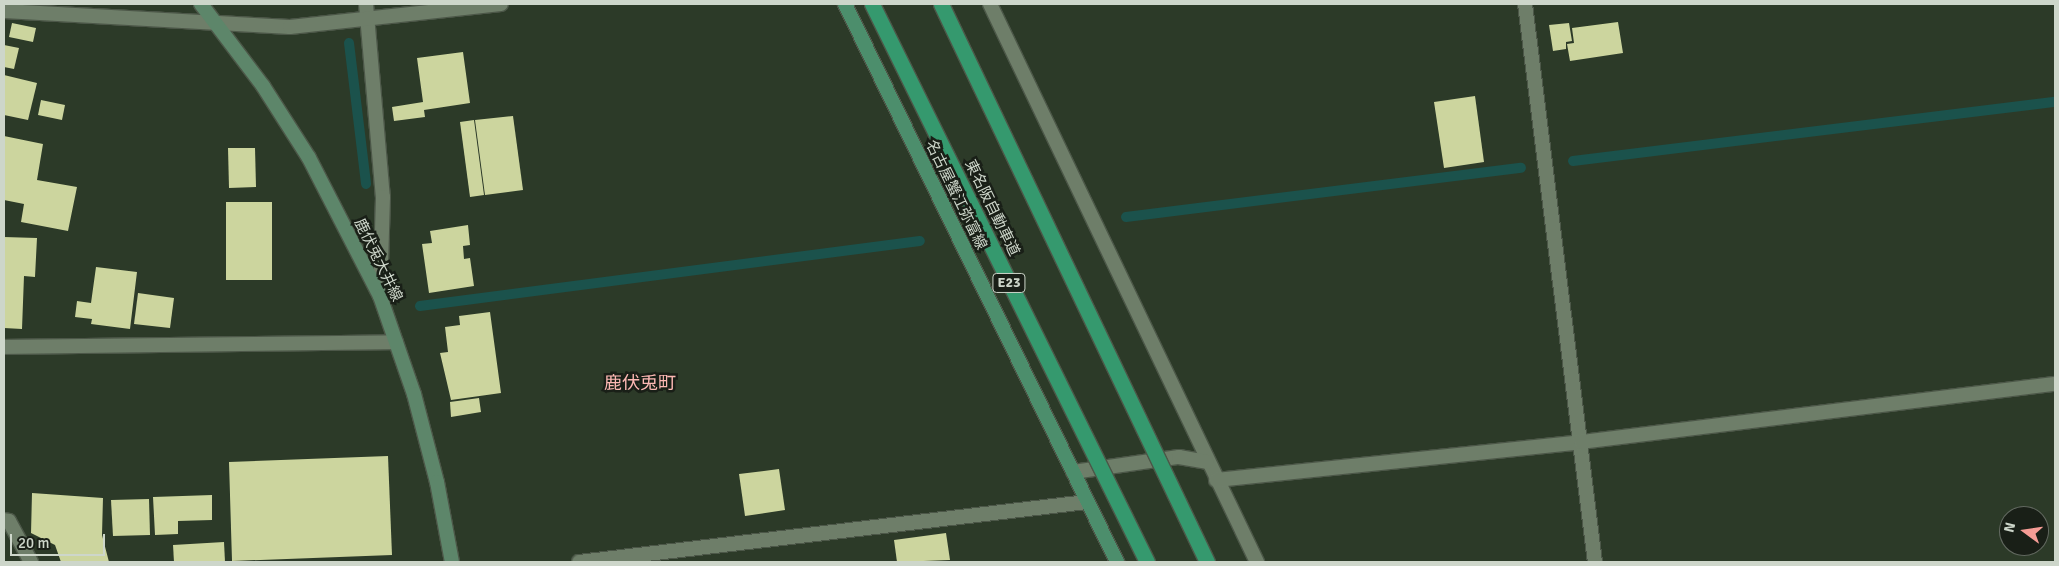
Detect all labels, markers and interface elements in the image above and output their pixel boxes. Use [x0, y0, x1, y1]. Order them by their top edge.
street label: 名古屋蟹江弥富線 [922, 137, 990, 253]
street label: 東名阪自動車道 [961, 157, 1023, 259]
street label: 鹿伏兎大井線 [350, 216, 406, 304]
road number: E23 [992, 272, 1026, 294]
district label: 鹿伏兎町 [604, 372, 676, 394]
north arrow [1999, 506, 2049, 556]
text: N [2001, 521, 2019, 534]
scale bar [12, 524, 108, 556]
text: 20 m [18, 534, 49, 552]

